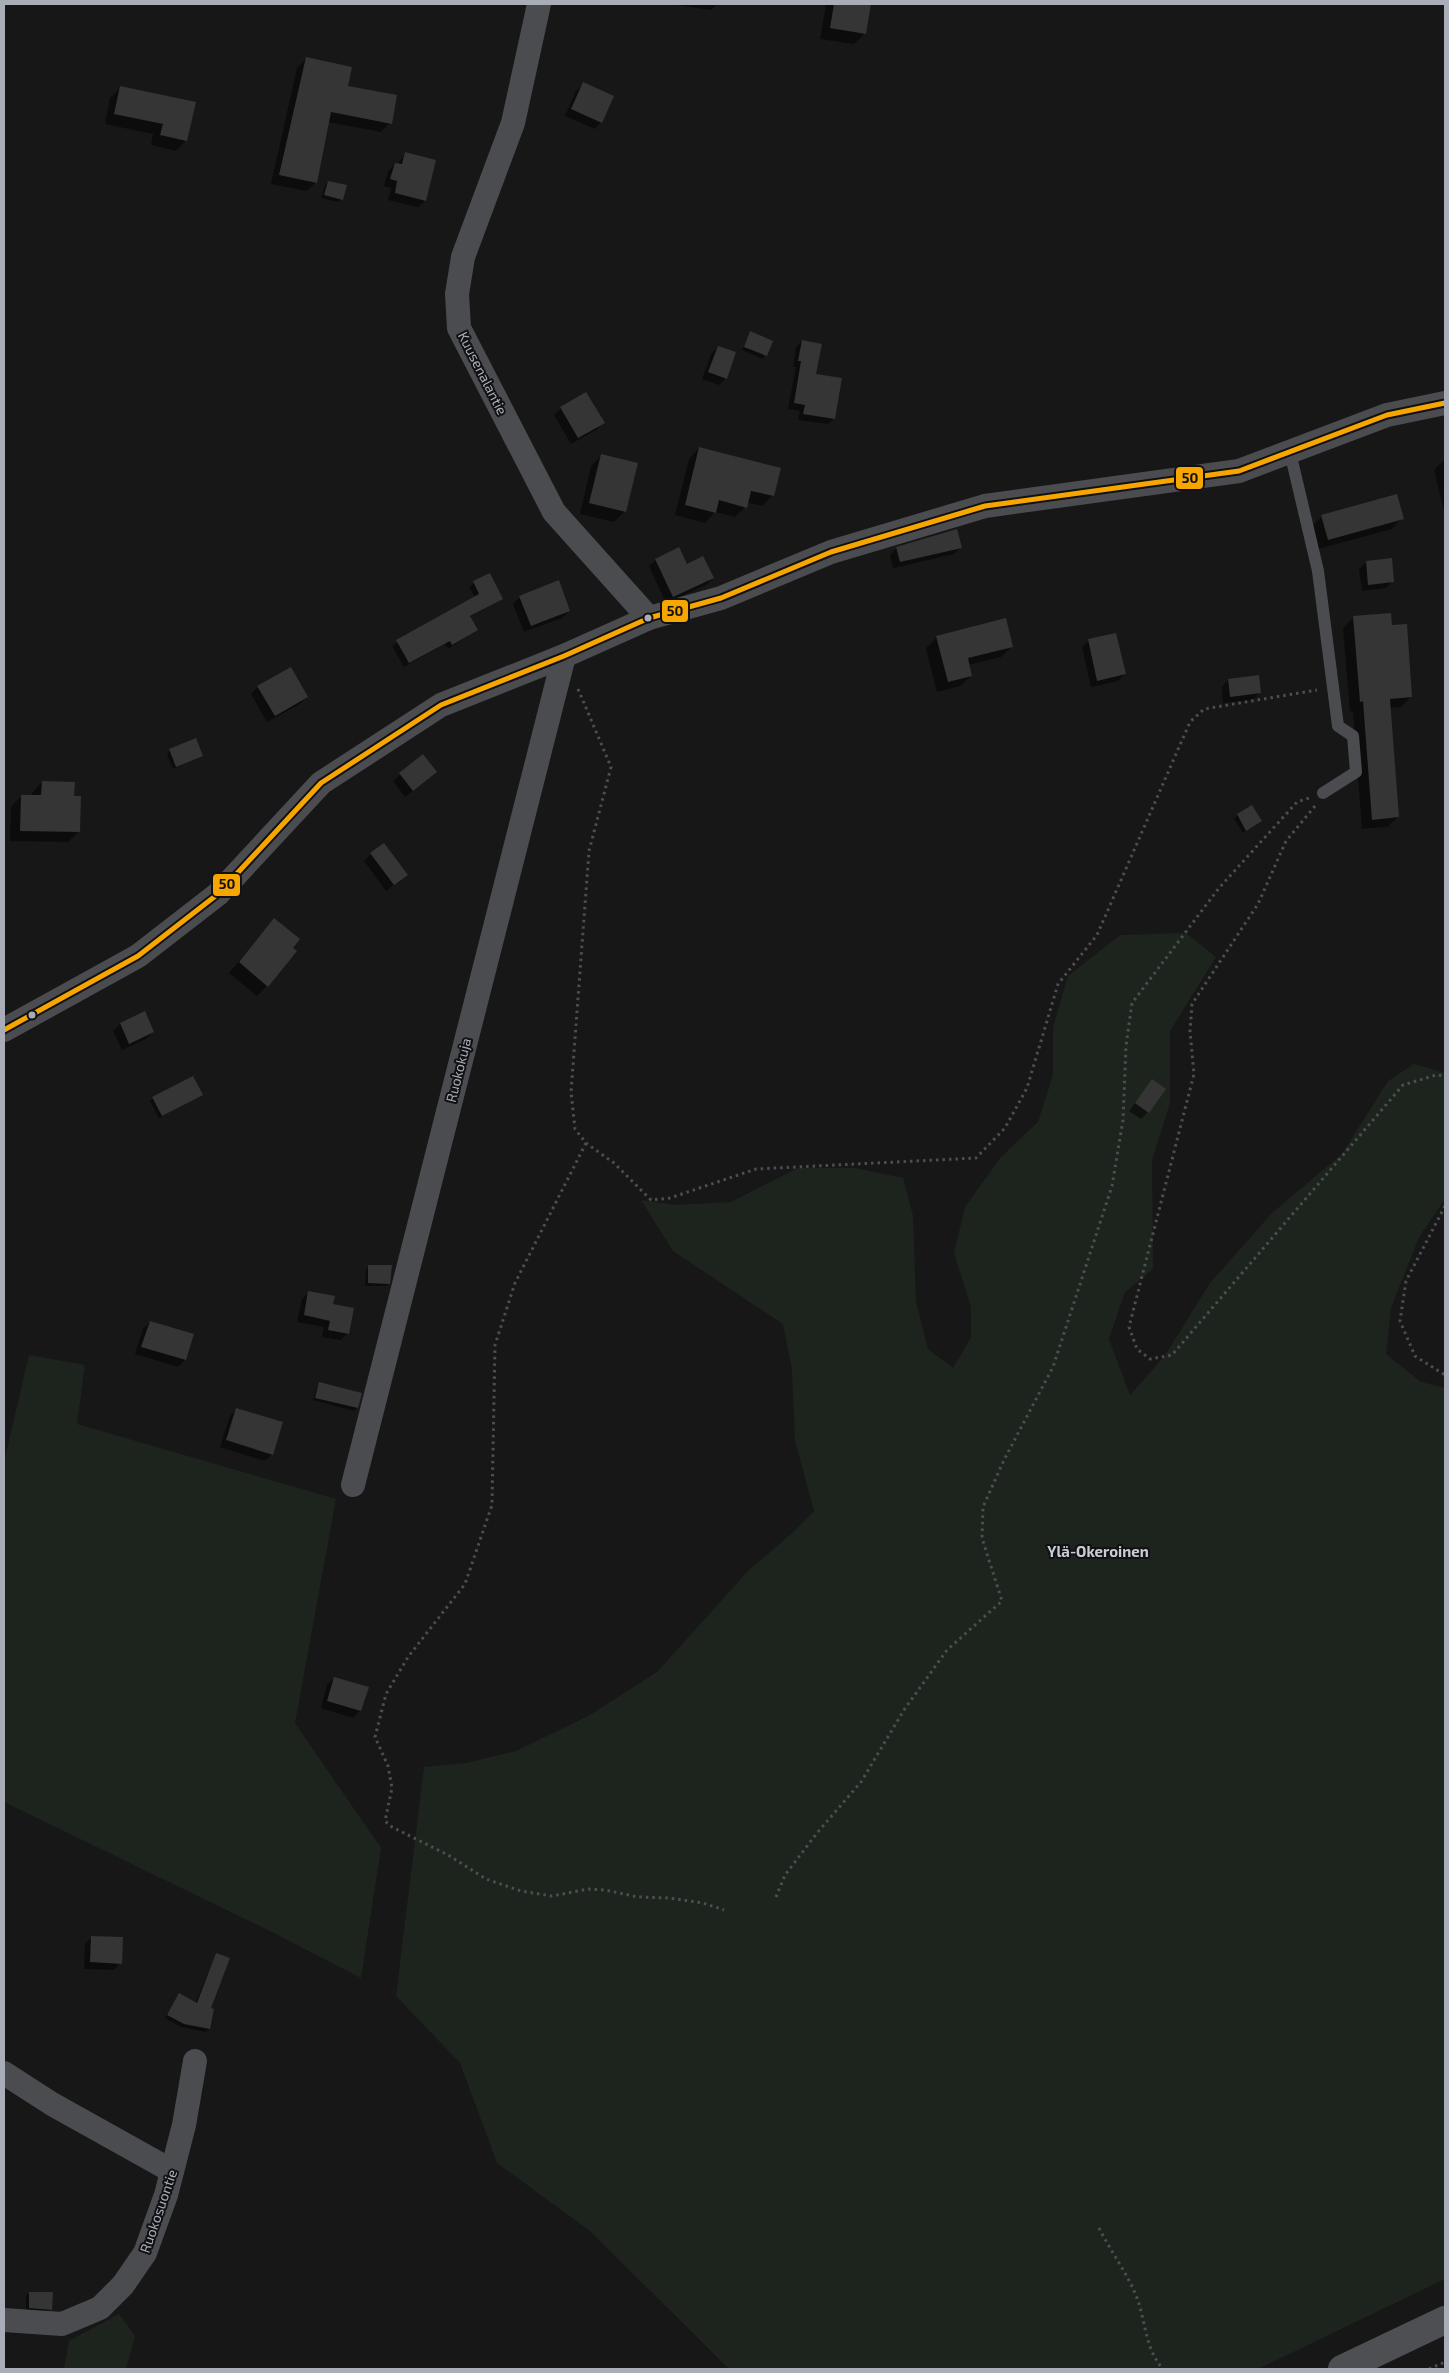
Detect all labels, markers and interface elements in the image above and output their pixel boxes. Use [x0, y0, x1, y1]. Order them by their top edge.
street label: Kuusenalantie [455, 329, 511, 417]
line badge: 50 [1175, 466, 1204, 490]
text: 50 [1182, 469, 1198, 486]
line badge: 50 [661, 599, 689, 623]
text: 50 [667, 602, 683, 619]
unlabelled marker [643, 613, 653, 623]
line badge: 50 [212, 873, 241, 897]
text: 50 [219, 875, 235, 892]
unlabelled marker [27, 1010, 37, 1020]
street label: Ruokokuja [442, 1036, 474, 1104]
district label: Ylä-Okeroinen [1047, 1542, 1149, 1560]
street label: Ruokosuontie [136, 2167, 180, 2255]

